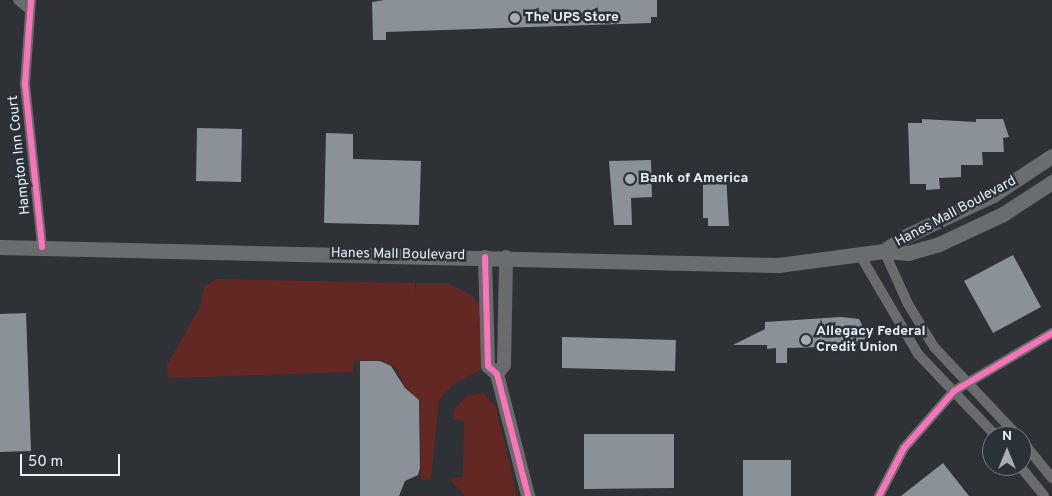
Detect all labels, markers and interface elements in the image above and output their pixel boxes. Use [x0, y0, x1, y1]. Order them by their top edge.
place label: The UPS Store [525, 10, 619, 26]
marker: The UPS Store [509, 12, 521, 24]
street label: Hampton Inn Court [5, 95, 35, 215]
place label: Bank of America [640, 171, 749, 187]
marker: Bank of America [624, 173, 636, 185]
street label: Hanes Mall Boulevard [893, 173, 1019, 251]
street label: Hanes Mall Boulevard [331, 245, 465, 265]
place label: Allegacy Federal Credit Union [816, 324, 926, 357]
marker: Allegacy Federal Credit Union [800, 334, 812, 346]
north arrow [982, 426, 1032, 476]
text: N [1002, 428, 1012, 445]
scale bar [22, 444, 122, 476]
text: 50 m [28, 453, 63, 472]

